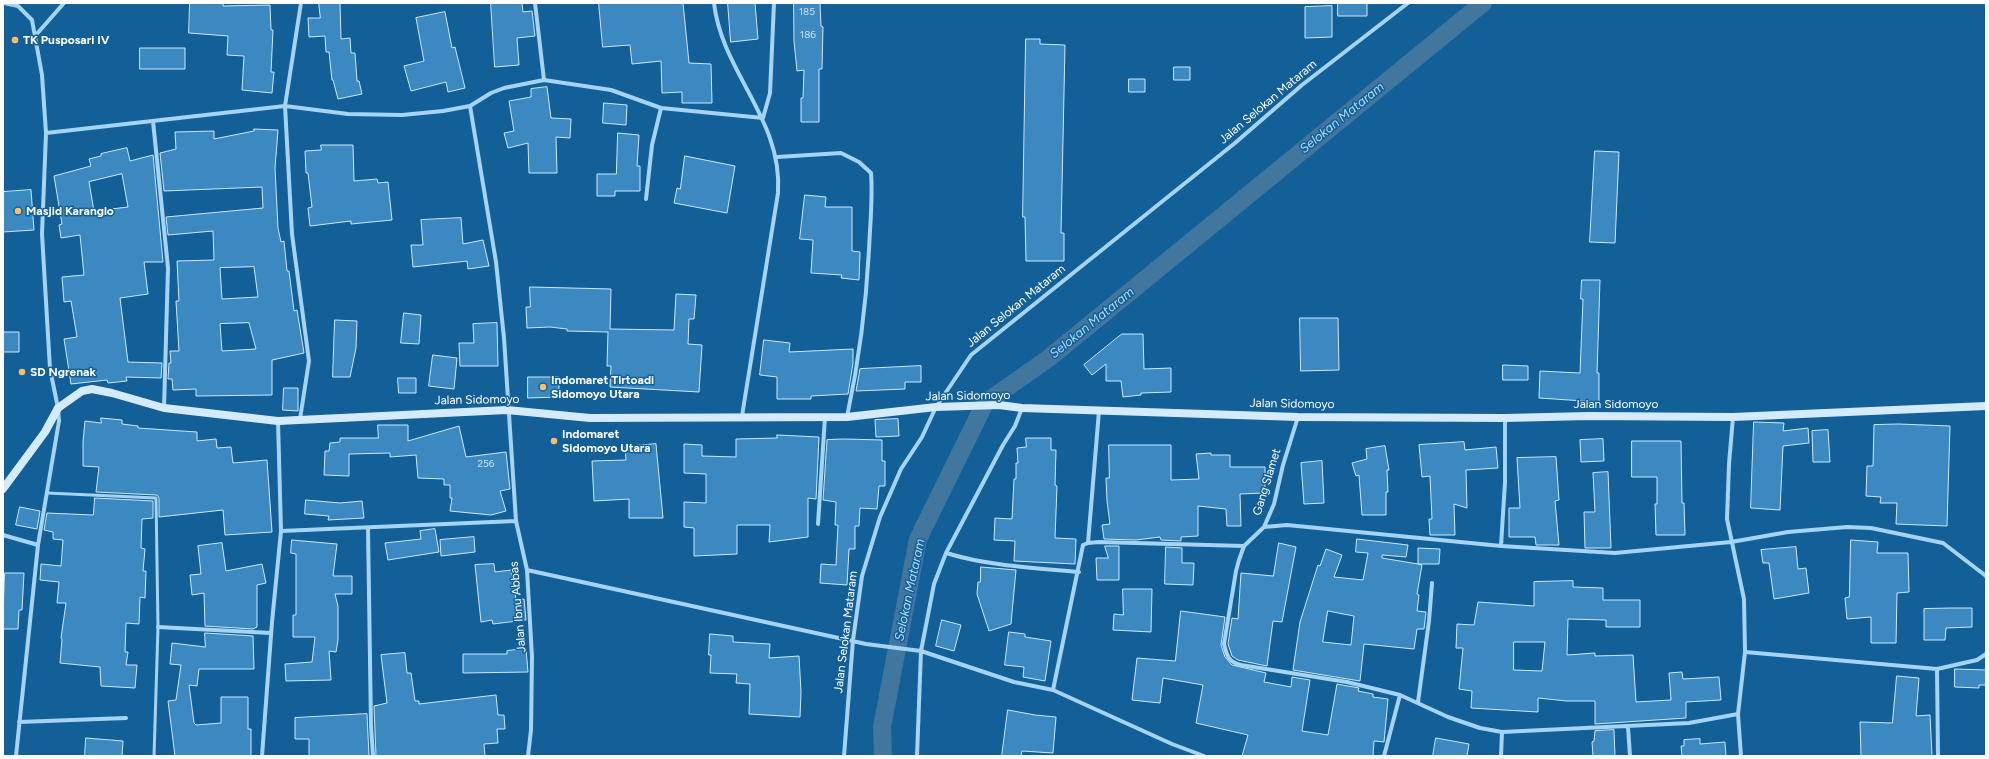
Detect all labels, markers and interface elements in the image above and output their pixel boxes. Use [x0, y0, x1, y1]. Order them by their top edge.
house number: 185 [799, 6, 815, 18]
house number: 186 [800, 29, 816, 41]
place label: TK Pusposari IV [23, 33, 109, 47]
marker: TK Pusposari IV [10, 35, 20, 45]
street label: Jalan Selokan Mataram [1216, 57, 1320, 147]
water label: Selokan Mataram [1297, 79, 1387, 157]
place label: Masjid Karanglo [26, 204, 114, 218]
marker: Masjid Karanglo [13, 206, 23, 216]
street label: Jalan Selokan Mataram [964, 262, 1068, 350]
water label: Selokan Mataram [1047, 284, 1137, 362]
place label: SD Ngrenak [30, 365, 96, 379]
marker: SD Ngrenak [17, 367, 27, 377]
place label: Indomaret Tirtoadi Sidomoyo Utara [551, 373, 654, 401]
marker: Indomaret Tirtoadi Sidomoyo Utara [538, 382, 548, 392]
street label: Jalan Sidomoyo [925, 388, 1011, 404]
street label: Jalan Sidomoyo [434, 392, 520, 408]
street label: Jalan Sidomoyo [1249, 396, 1335, 412]
street label: Jalan Sidomoyo [1573, 397, 1659, 411]
place label: Indomaret Sidomoyo Utara [562, 427, 651, 455]
marker: Indomaret Sidomoyo Utara [549, 436, 559, 446]
street label: Gang Slamet [1250, 447, 1284, 517]
house number: 256 [478, 458, 494, 470]
water label: Selokan Mataram [892, 537, 928, 643]
street label: Jalan Ibnu Abbas [507, 561, 529, 653]
street label: Jalan Selokan Mataram [831, 570, 861, 694]

